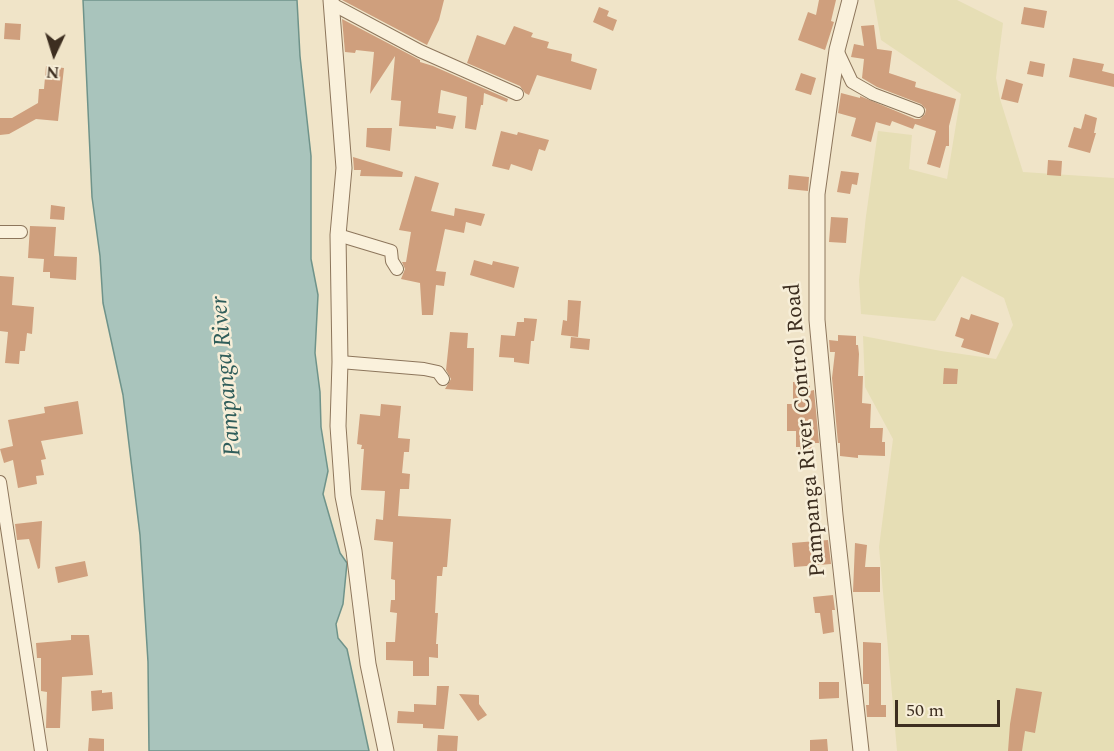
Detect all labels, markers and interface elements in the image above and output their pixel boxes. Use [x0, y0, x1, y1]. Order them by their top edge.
north arrow [24, 24, 84, 84]
text: N [45, 60, 60, 84]
street label: Pampanga River Control Road [781, 282, 833, 578]
water label: Pampanga River [207, 295, 249, 457]
scale bar [898, 688, 1003, 726]
text: 50 m [906, 697, 944, 724]

